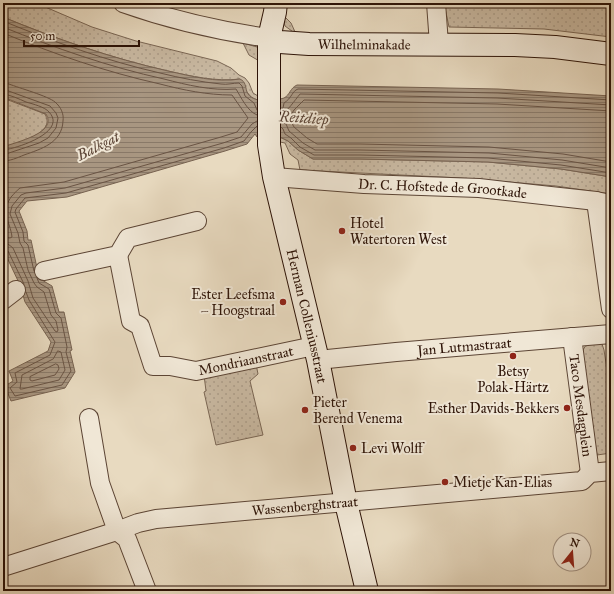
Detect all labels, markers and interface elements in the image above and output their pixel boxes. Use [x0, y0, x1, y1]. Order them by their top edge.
scale bar [24, 22, 139, 48]
text: 50 m [30, 29, 55, 43]
street label: Wilhelminakade [318, 36, 411, 53]
water label: Reitdiep [278, 107, 329, 130]
water label: Balkgat [73, 127, 123, 165]
street label: Dr. C. Hofstede de Grootkade [358, 176, 528, 202]
place label: Hotel Watertoren West [350, 215, 447, 248]
marker: Hotel Watertoren West [337, 226, 347, 236]
street label: Herman Colleniusstraat [283, 247, 330, 385]
place label: Ester Leefsma – Hoogstraal [191, 286, 275, 319]
marker: Ester Leefsma – Hoogstraal [278, 297, 288, 307]
street label: Jan Lutmastraat [415, 334, 512, 360]
street label: Mondriaanstraat [197, 343, 295, 379]
marker: Betsy Polak-Härtz [508, 351, 518, 361]
street label: Taco Mesdagplein [565, 353, 596, 458]
place label: Betsy Polak-Härtz [477, 363, 549, 396]
place label: Pieter Berend Venema [313, 394, 402, 427]
place label: Esther Davids-Bekkers [428, 400, 559, 417]
marker: Esther Davids-Bekkers [562, 403, 572, 413]
marker: Pieter Berend Venema [300, 405, 310, 415]
place label: Levi Wolff [361, 440, 425, 457]
marker: Levi Wolff [348, 443, 358, 453]
place label: Mietje Kan-Elias [453, 474, 552, 491]
marker: Mietje Kan-Elias [440, 477, 450, 487]
street label: Wassenberghstraat [251, 493, 359, 519]
north arrow [552, 532, 592, 572]
text: N [568, 535, 582, 551]

